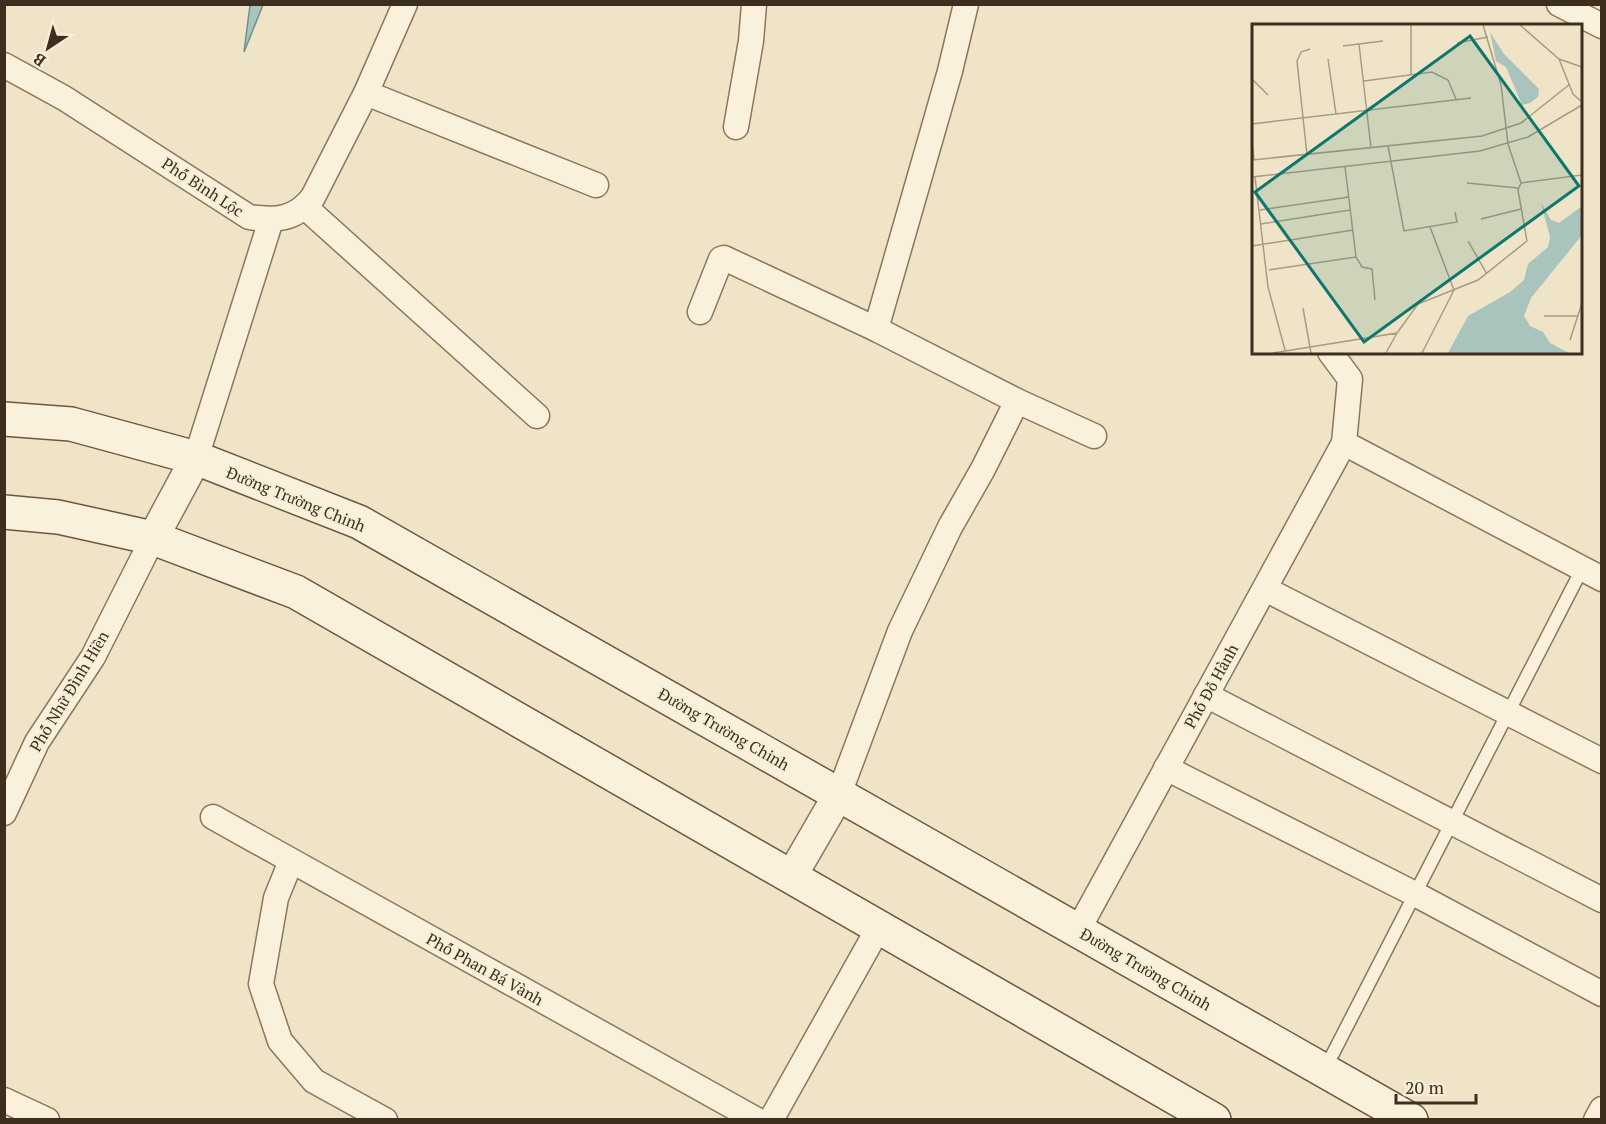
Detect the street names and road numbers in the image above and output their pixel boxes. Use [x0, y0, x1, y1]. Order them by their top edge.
street label: Phố Bình Lộc [158, 152, 248, 222]
street label: Đường Trường Chinh [223, 461, 369, 537]
street label: Phố Nhữ Đình Hiền [24, 626, 114, 756]
street label: Phố Đỗ Hành [1179, 639, 1244, 732]
street label: Đường Trường Chinh [654, 682, 794, 776]
street label: Đường Trường Chinh [1076, 922, 1216, 1016]
street label: Phố Phan Bá Vành [422, 928, 548, 1011]

